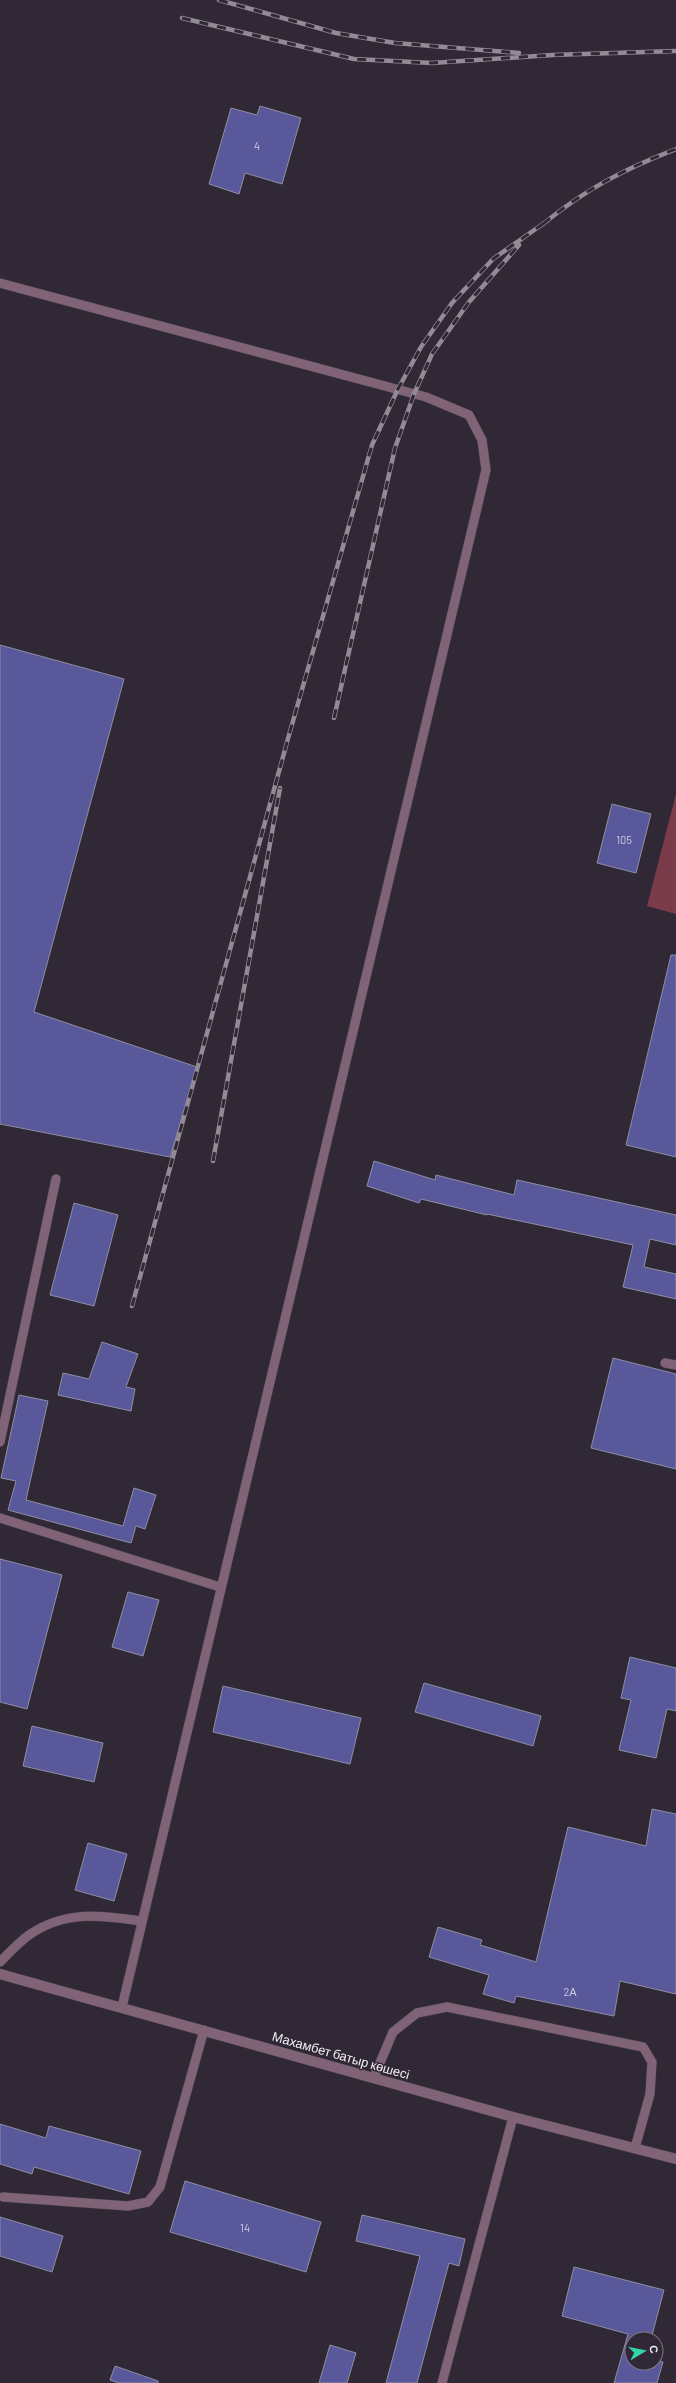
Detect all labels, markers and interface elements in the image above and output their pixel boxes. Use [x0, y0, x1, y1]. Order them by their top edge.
house number: 4 [254, 139, 260, 152]
house number: 105 [616, 833, 632, 846]
house number: 2А [563, 1985, 577, 1998]
street label: Махамбет батыр көшесі [270, 2028, 412, 2082]
house number: 14 [240, 2221, 250, 2234]
north arrow [624, 2331, 664, 2371]
text: С [647, 2344, 661, 2354]

